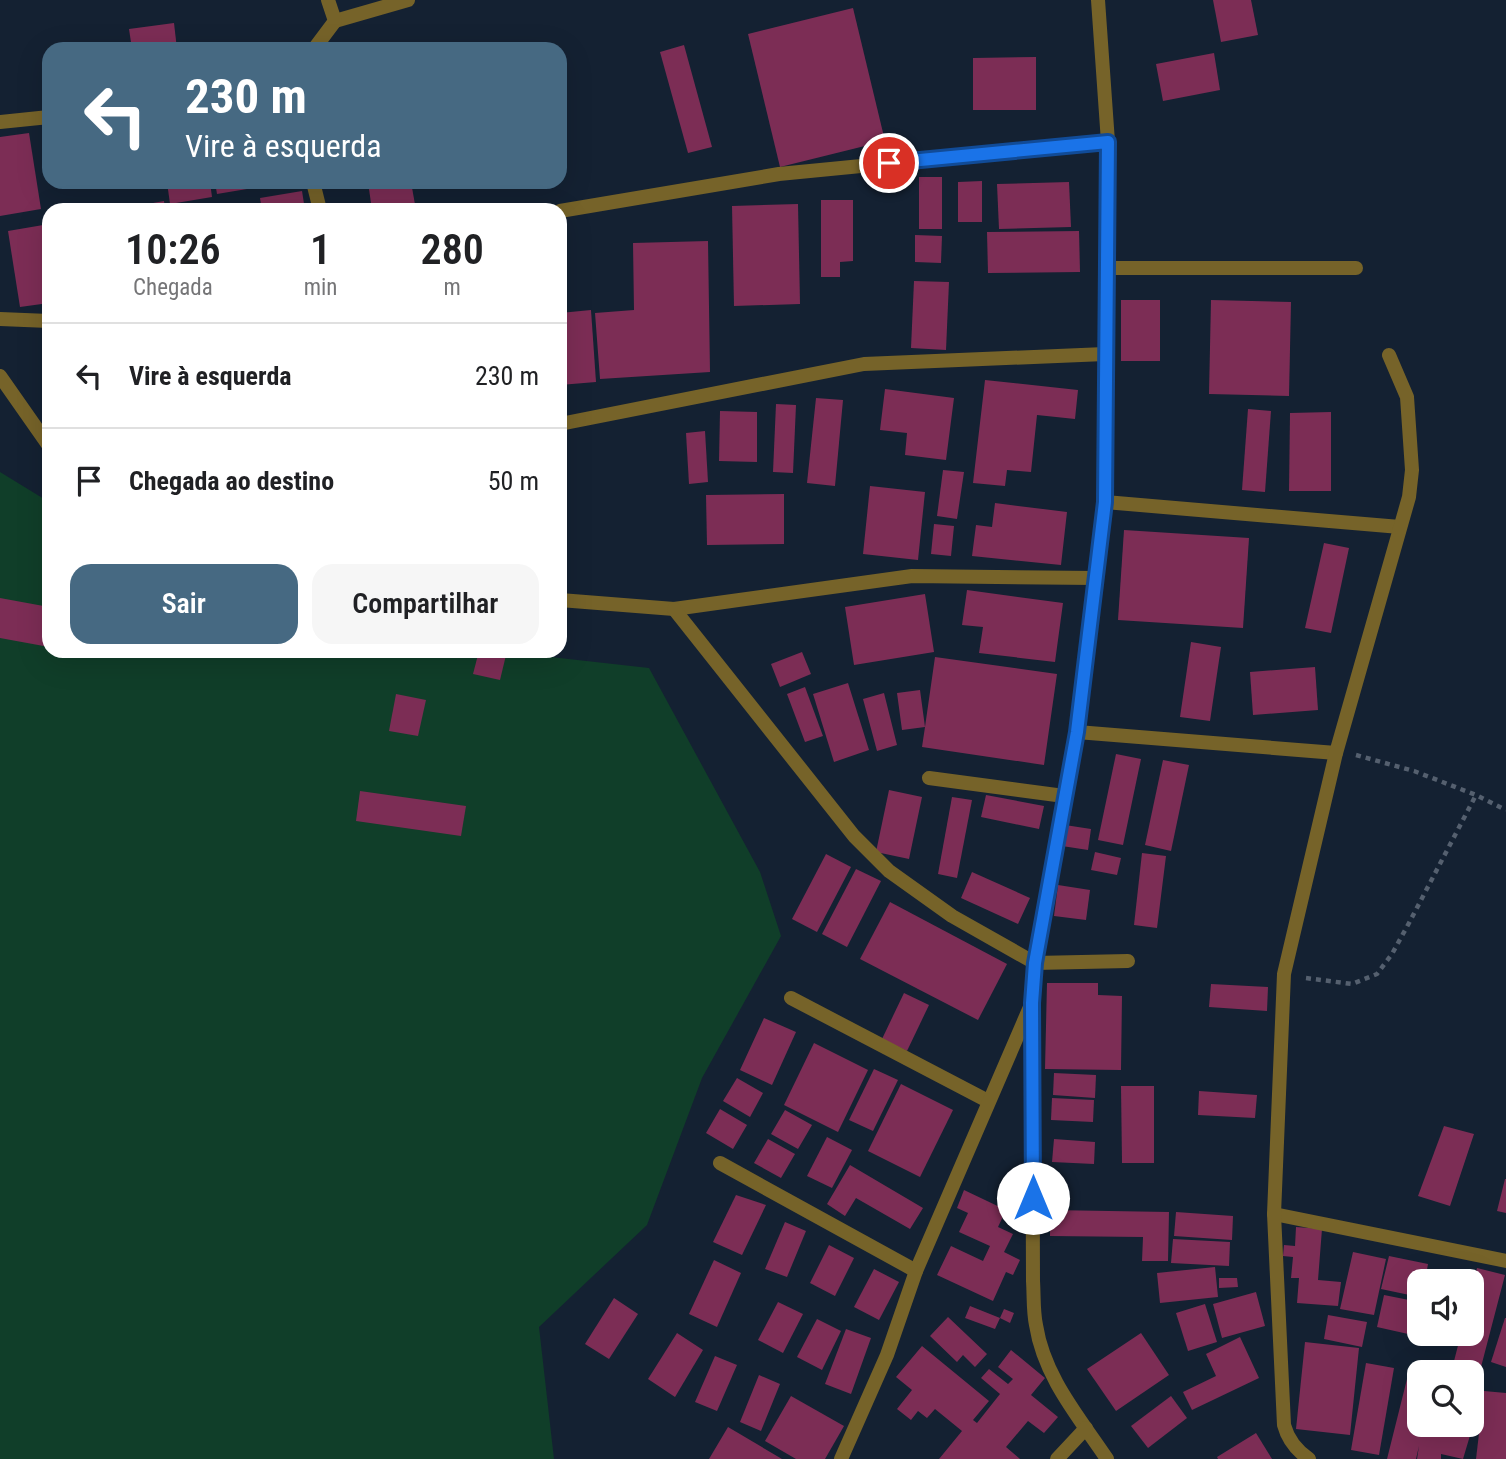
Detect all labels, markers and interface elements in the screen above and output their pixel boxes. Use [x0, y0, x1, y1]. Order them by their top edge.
text: 230 m [185, 68, 307, 125]
icon: left [70, 70, 161, 161]
text: Vire à esquerda [185, 127, 381, 165]
pin [859, 133, 919, 193]
icon: arrive [870, 144, 908, 182]
text: 10:26 [125, 225, 221, 274]
text: 1 [310, 225, 331, 274]
text: 280 [421, 225, 484, 274]
text: Chegada [133, 274, 213, 301]
text: min [304, 274, 337, 301]
text: m [444, 274, 461, 301]
icon: left [70, 357, 108, 395]
text: Vire à esquerda [129, 361, 292, 391]
text: 230 m [475, 361, 539, 391]
icon: arrive [70, 462, 108, 500]
text: Chegada ao destino [129, 466, 334, 496]
text: 50 m [488, 466, 539, 496]
button: Sair [70, 564, 298, 644]
button: Compartilhar [312, 564, 539, 644]
position arrow [996, 1161, 1070, 1235]
map controls [1407, 1269, 1484, 1437]
button: sound [1407, 1269, 1484, 1346]
button: search [1407, 1360, 1484, 1437]

